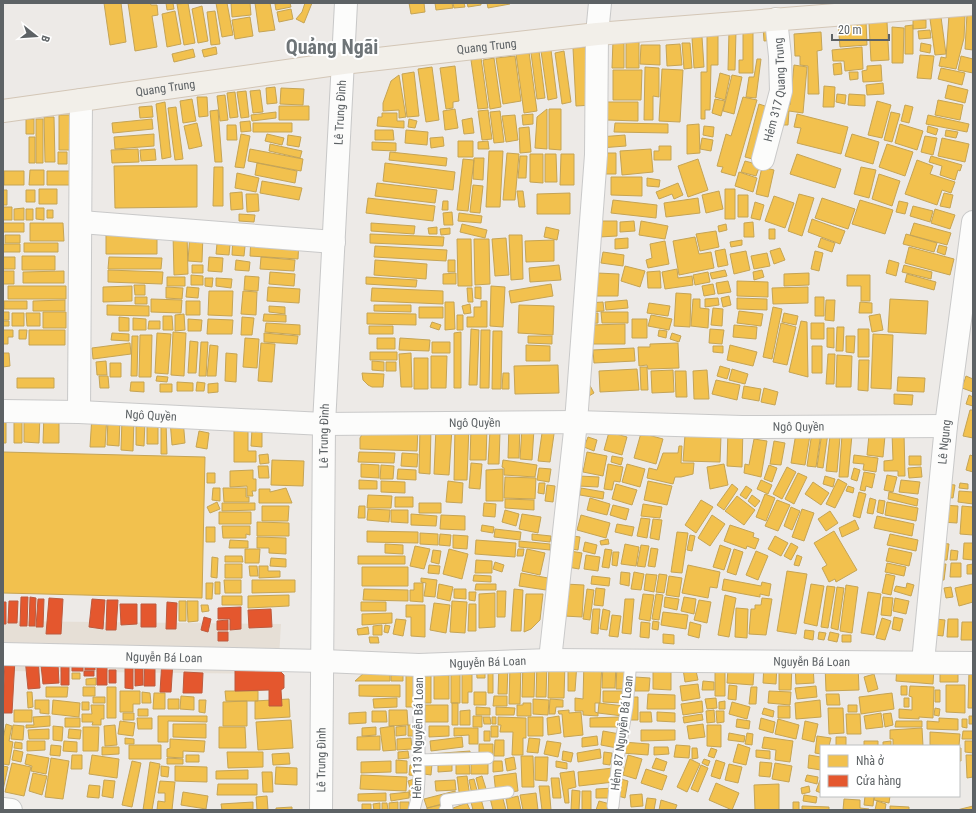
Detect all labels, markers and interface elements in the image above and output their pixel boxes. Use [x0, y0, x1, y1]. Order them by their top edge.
north arrow [16, 16, 56, 56]
scale bar [832, 16, 889, 42]
text: 20 m [838, 23, 862, 37]
text: B [38, 34, 52, 44]
district label: Quảng Ngãi [286, 35, 378, 59]
street label: Quang Trung [456, 36, 517, 57]
street label: Hẻm 317 Quang Trung [761, 37, 788, 143]
street label: Quang Trung [135, 77, 196, 99]
street label: Lê Trung Đình [332, 79, 349, 145]
street label: Lê Trung Đình [317, 403, 332, 469]
street label: Ngô Quyền [125, 407, 177, 424]
street label: Ngô Quyền [449, 416, 501, 430]
street label: Lê Ngung [935, 419, 954, 465]
street label: Ngô Quyền [773, 420, 825, 434]
street label: Nguyễn Bá Loan [125, 650, 203, 665]
street label: Nguyễn Bá Loan [449, 654, 527, 671]
street label: Nguyễn Bá Loan [773, 655, 850, 669]
street label: Hẻm 87 Nguyễn Bá Loan [608, 674, 636, 791]
street label: Hẻm 113 Nguyễn Bá Loan [410, 677, 426, 799]
street label: Lê Trung Đình [314, 727, 329, 793]
legend [820, 745, 960, 797]
text: Nhà ở [856, 754, 885, 768]
text: Cửa hàng [856, 774, 901, 788]

